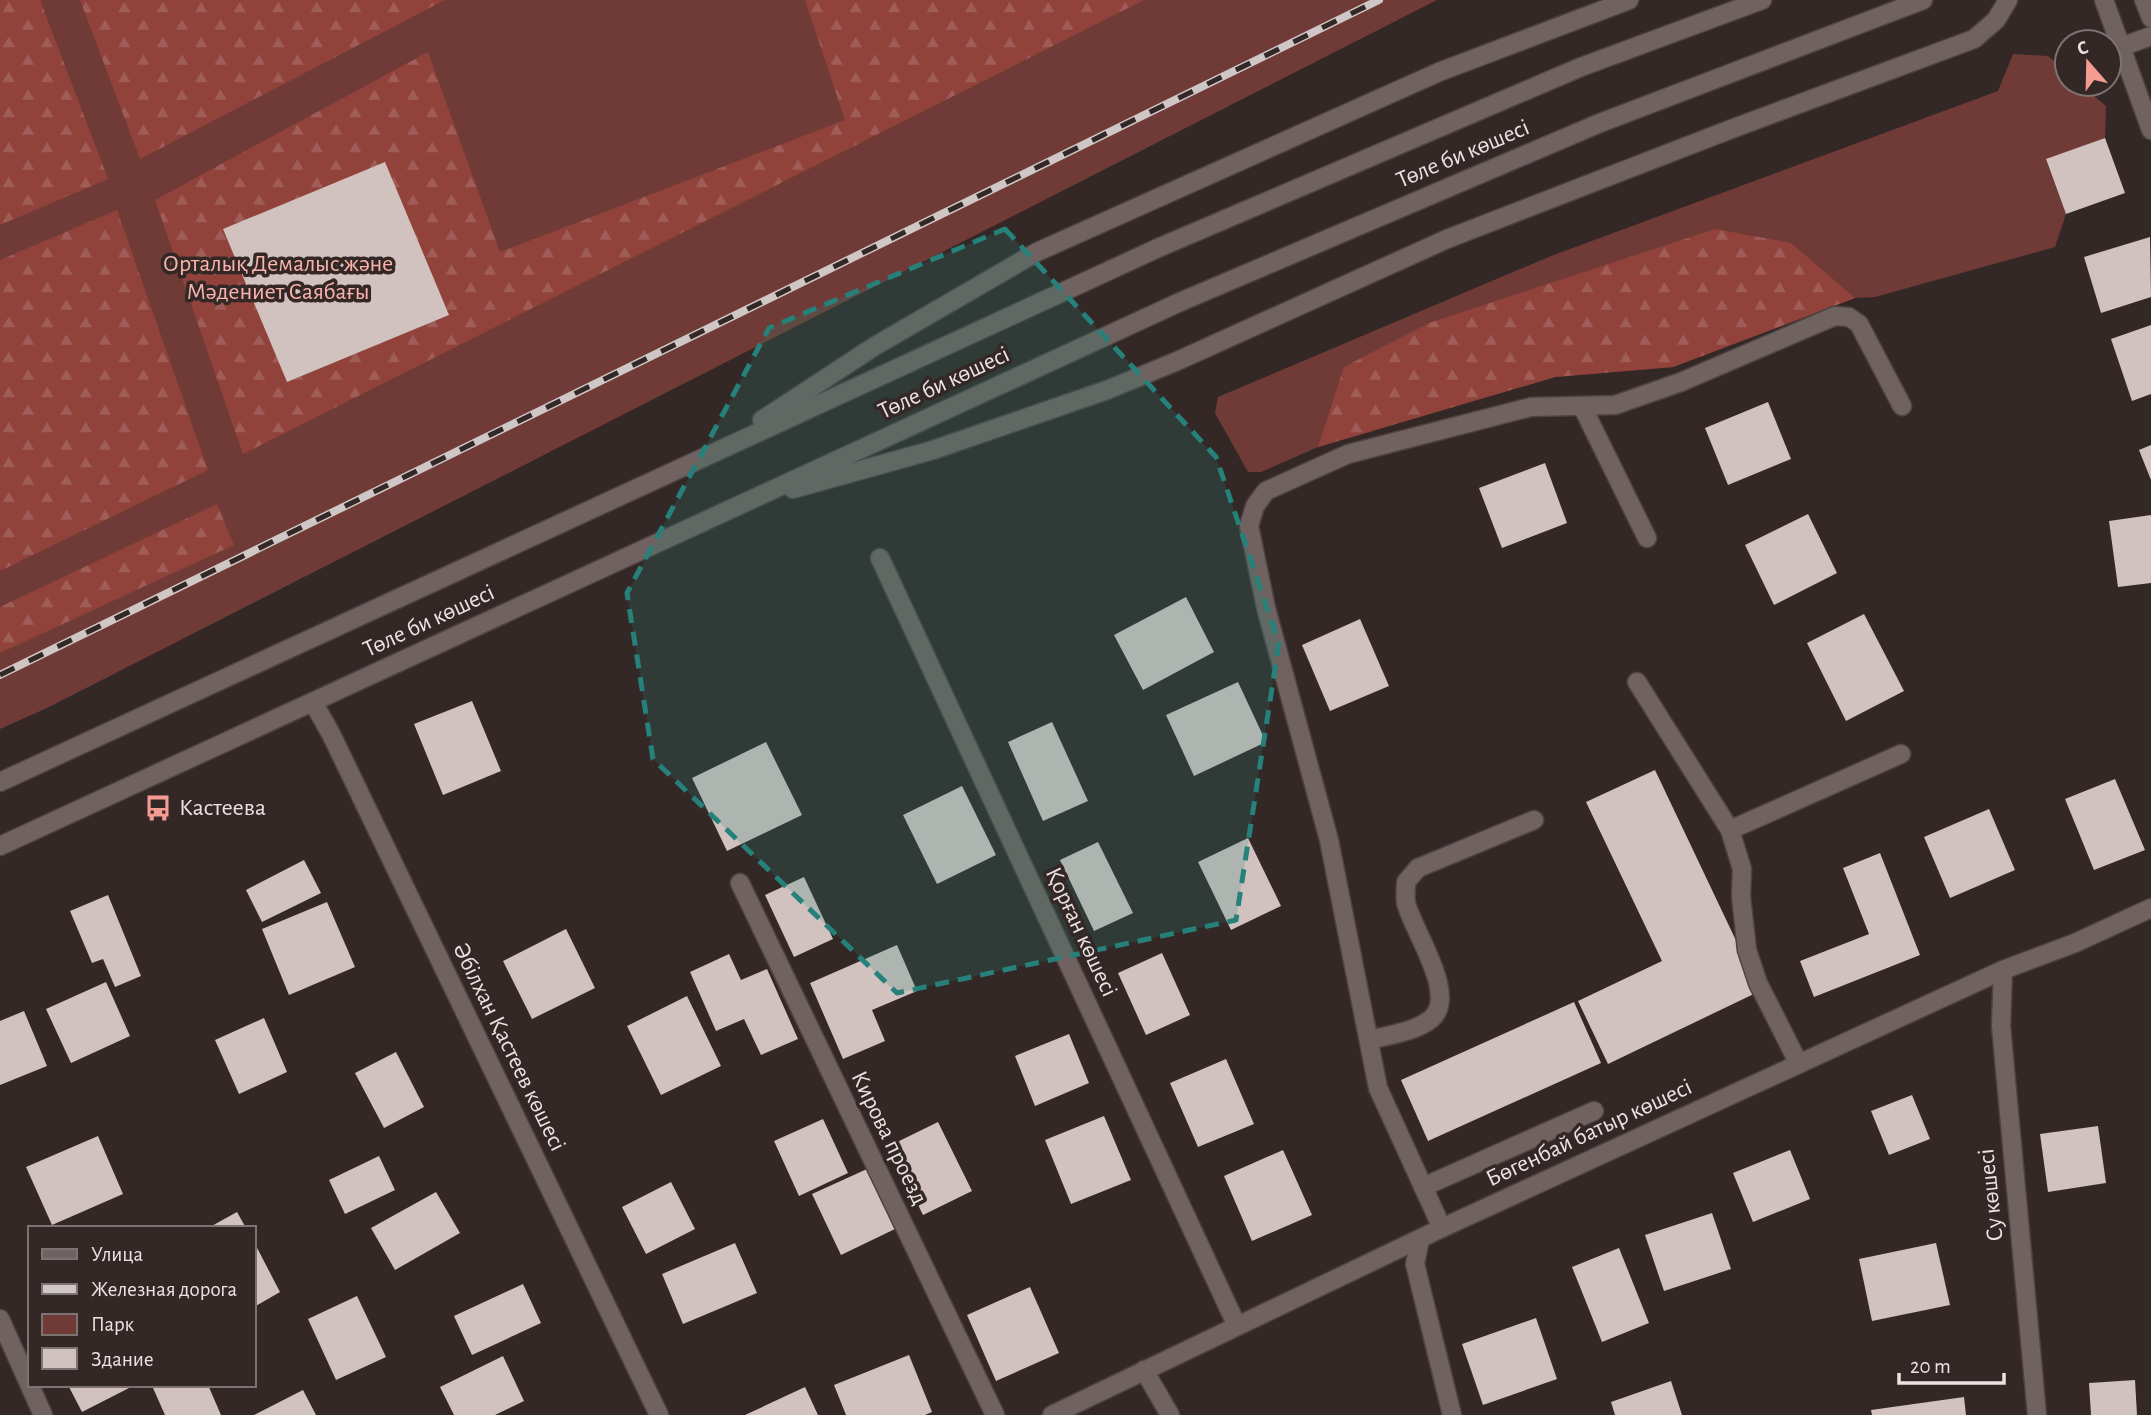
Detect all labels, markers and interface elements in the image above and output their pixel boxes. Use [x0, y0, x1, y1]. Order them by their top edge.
north arrow [2053, 28, 2123, 98]
text: С [2075, 38, 2091, 59]
street label: Төле би көшесі [1393, 115, 1533, 193]
park label: Орталық Демалыс және Мәдениет Саябағы [163, 252, 393, 304]
street label: Төле би көшесі [875, 342, 1013, 424]
street label: Төле би көшесі [360, 580, 498, 662]
bus stop icon: Кастеева [143, 793, 173, 823]
place label: Кастеева [179, 796, 266, 820]
street label: Қорған көшесі [1041, 864, 1121, 1000]
street label: Әбілхан Қастеев көшесі [448, 939, 570, 1155]
street label: Кирова проезд [846, 1068, 932, 1208]
street label: Бөгенбай батыр көшесі [1482, 1075, 1696, 1191]
street label: Су көшесі [1974, 1147, 2008, 1243]
legend [28, 1226, 256, 1387]
text: Улица [91, 1244, 144, 1265]
text: Железная дорога [91, 1279, 238, 1300]
text: Парк [91, 1314, 135, 1335]
scale bar [1899, 1342, 2004, 1386]
text: Здание [91, 1349, 154, 1370]
text: 20 m [1910, 1356, 1951, 1377]

